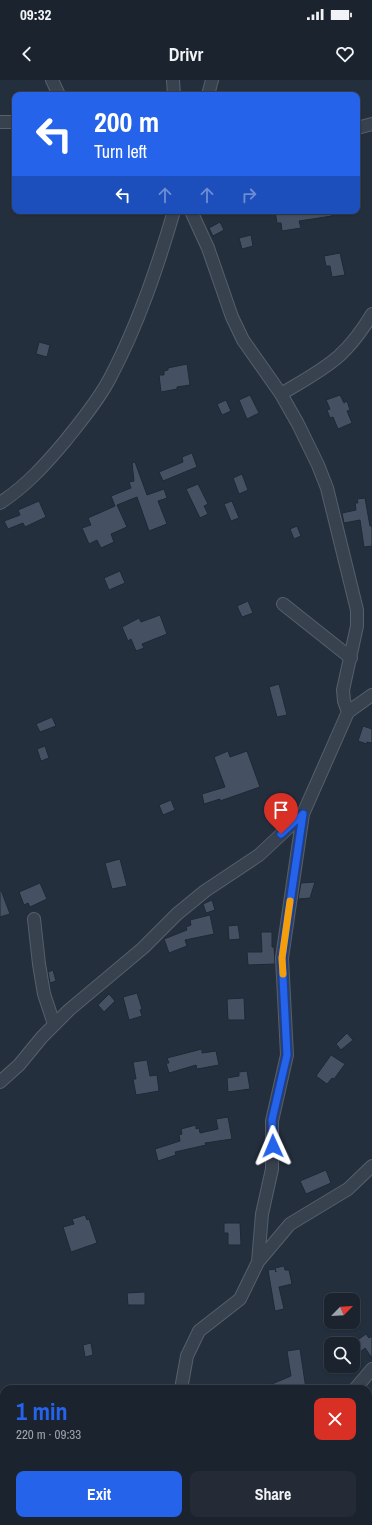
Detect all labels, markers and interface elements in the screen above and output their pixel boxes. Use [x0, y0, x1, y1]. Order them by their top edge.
text: 09:32 [20, 4, 51, 25]
text: Drivr [169, 42, 203, 67]
icon: back [16, 43, 38, 65]
icon: heart [334, 43, 356, 65]
text: 200 m [94, 103, 159, 141]
icon: left [28, 108, 80, 160]
text: Turn left [94, 139, 147, 164]
icon: left [112, 184, 134, 206]
icon: ahead [154, 184, 176, 206]
icon: ahead [196, 184, 218, 206]
icon: right [238, 184, 260, 206]
pin [264, 793, 298, 834]
icon: arrive [270, 799, 292, 821]
position arrow [252, 1125, 294, 1167]
north arrow [324, 1293, 360, 1329]
map controls [324, 1293, 360, 1373]
button: search [324, 1337, 360, 1373]
text: 1 min [16, 1395, 67, 1427]
button: close [314, 1398, 356, 1440]
text: 220 m · 09:33 [16, 1426, 81, 1443]
button: Exit [16, 1471, 182, 1517]
button: Share [190, 1471, 356, 1517]

